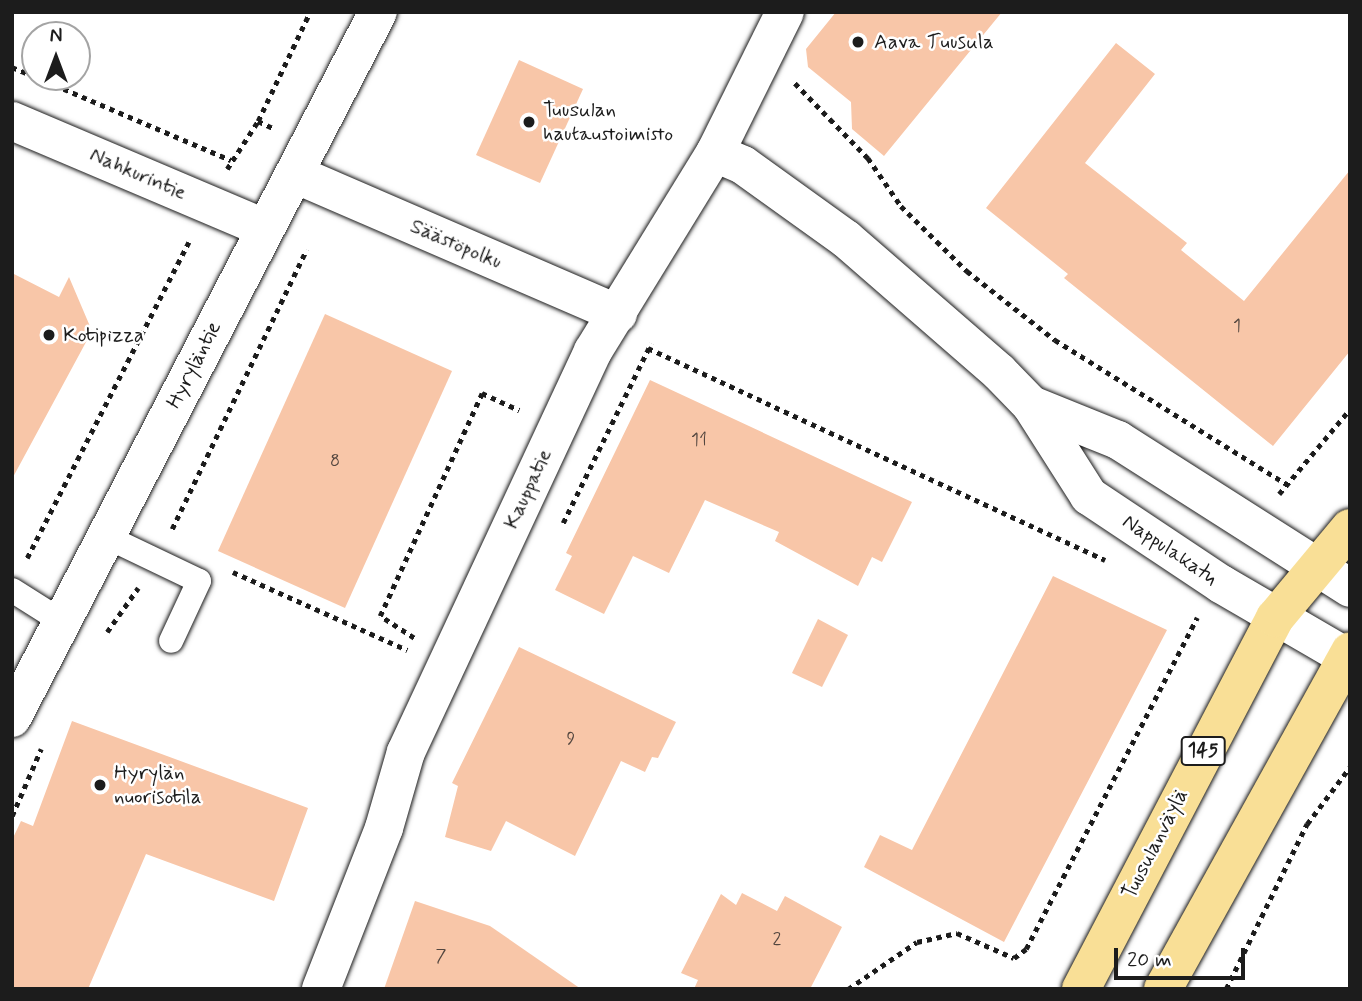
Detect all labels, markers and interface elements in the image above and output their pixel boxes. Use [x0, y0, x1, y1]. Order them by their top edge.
north arrow [21, 21, 91, 91]
text: N [50, 24, 62, 49]
place label: Aava Tuusula [874, 29, 989, 55]
marker: Aava Tuusula [848, 32, 868, 52]
place label: Tuusulan hautaustoimisto [543, 97, 673, 147]
marker: Tuusulan hautaustoimisto [521, 114, 537, 130]
street label: Nahkurintie [86, 142, 190, 206]
street label: Säästöpolku [406, 213, 506, 275]
house number: 1 [1233, 315, 1241, 337]
street label: Hyryläntie [161, 317, 227, 413]
place label: Kotipizza [63, 322, 144, 348]
marker: Kotipizza [41, 327, 57, 343]
house number: 11 [691, 429, 707, 451]
street label: Kauppatie [499, 445, 557, 533]
house number: 8 [330, 450, 340, 472]
street label: Nappulakatu [1118, 509, 1222, 591]
house number: 9 [567, 728, 575, 750]
road number: 145 [1180, 736, 1226, 766]
place label: Hyrylän nuorisotila [114, 760, 201, 810]
marker: Hyrylän nuorisotila [92, 777, 108, 793]
street label: Tuusulanväylä [1117, 785, 1193, 903]
house number: 2 [773, 928, 781, 950]
scale bar [1117, 934, 1248, 978]
house number: 7 [436, 945, 446, 967]
text: 20 m [1127, 946, 1172, 974]

